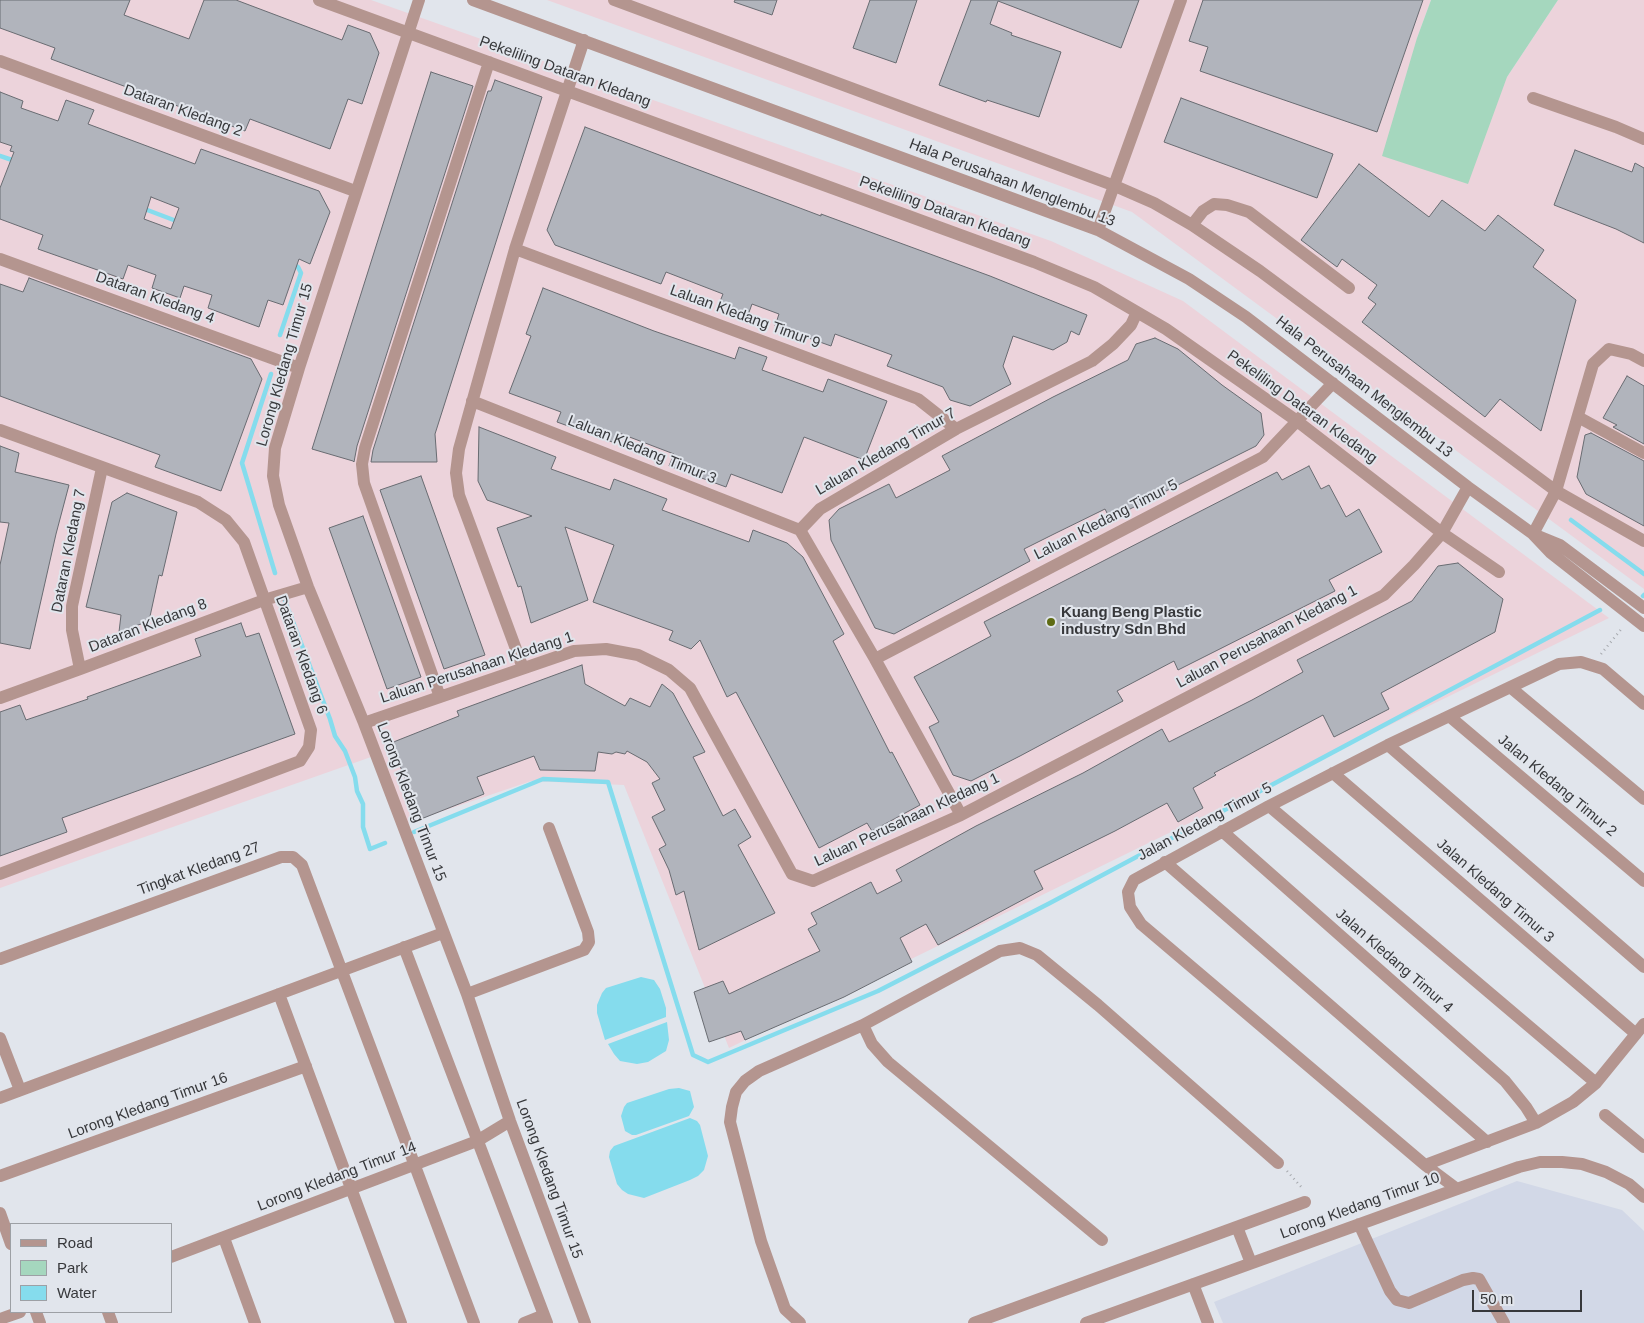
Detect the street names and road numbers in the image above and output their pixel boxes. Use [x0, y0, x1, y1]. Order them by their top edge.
street label: Pekeliling Dataran Kledang [477, 33, 653, 111]
street label: Dataran Kledang 2 [121, 81, 245, 141]
street label: Hala Perusahaan Menglembu 13 [906, 135, 1118, 231]
street label: Pekeliling Dataran Kledang [857, 173, 1033, 251]
street label: Dataran Kledang 4 [93, 268, 217, 328]
street label: Lorong Kledang Timur 15 [253, 281, 317, 449]
street label: Laluan Kledang Timur 9 [667, 281, 823, 353]
street label: Hala Perusahaan Menglembu 13 [1272, 312, 1456, 462]
street label: Pekeliling Dataran Kledang [1224, 347, 1380, 467]
street label: Laluan Kledang Timur 7 [813, 405, 959, 499]
street label: Laluan Kledang Timur 3 [565, 412, 719, 488]
street label: Laluan Kledang Timur 5 [1031, 476, 1181, 564]
street label: Dataran Kledang 7 [48, 488, 90, 614]
street label: Laluan Perusahaan Kledang 1 [1174, 582, 1360, 692]
street label: Dataran Kledang 6 [271, 593, 331, 717]
street label: Dataran Kledang 8 [86, 595, 210, 657]
street label: Laluan Perusahaan Kledang 1 [378, 628, 576, 708]
street label: Lorong Kledang Timur 15 [372, 720, 450, 884]
street label: Jalan Kledang Timur 2 [1494, 731, 1620, 841]
street label: Laluan Perusahaan Kledang 1 [812, 769, 1002, 871]
street label: Jalan Kledang Timur 5 [1135, 779, 1275, 865]
street label: Jalan Kledang Timur 3 [1433, 835, 1557, 947]
street label: Tingkat Kledang 27 [135, 839, 263, 899]
street label: Jalan Kledang Timur 4 [1332, 905, 1456, 1017]
street label: Lorong Kledang Timur 16 [66, 1069, 230, 1143]
street label: Lorong Kledang Timur 15 [512, 1097, 586, 1261]
street label: Lorong Kledang Timur 14 [255, 1138, 419, 1216]
street label: Lorong Kledang Timur 10 [1278, 1169, 1442, 1243]

